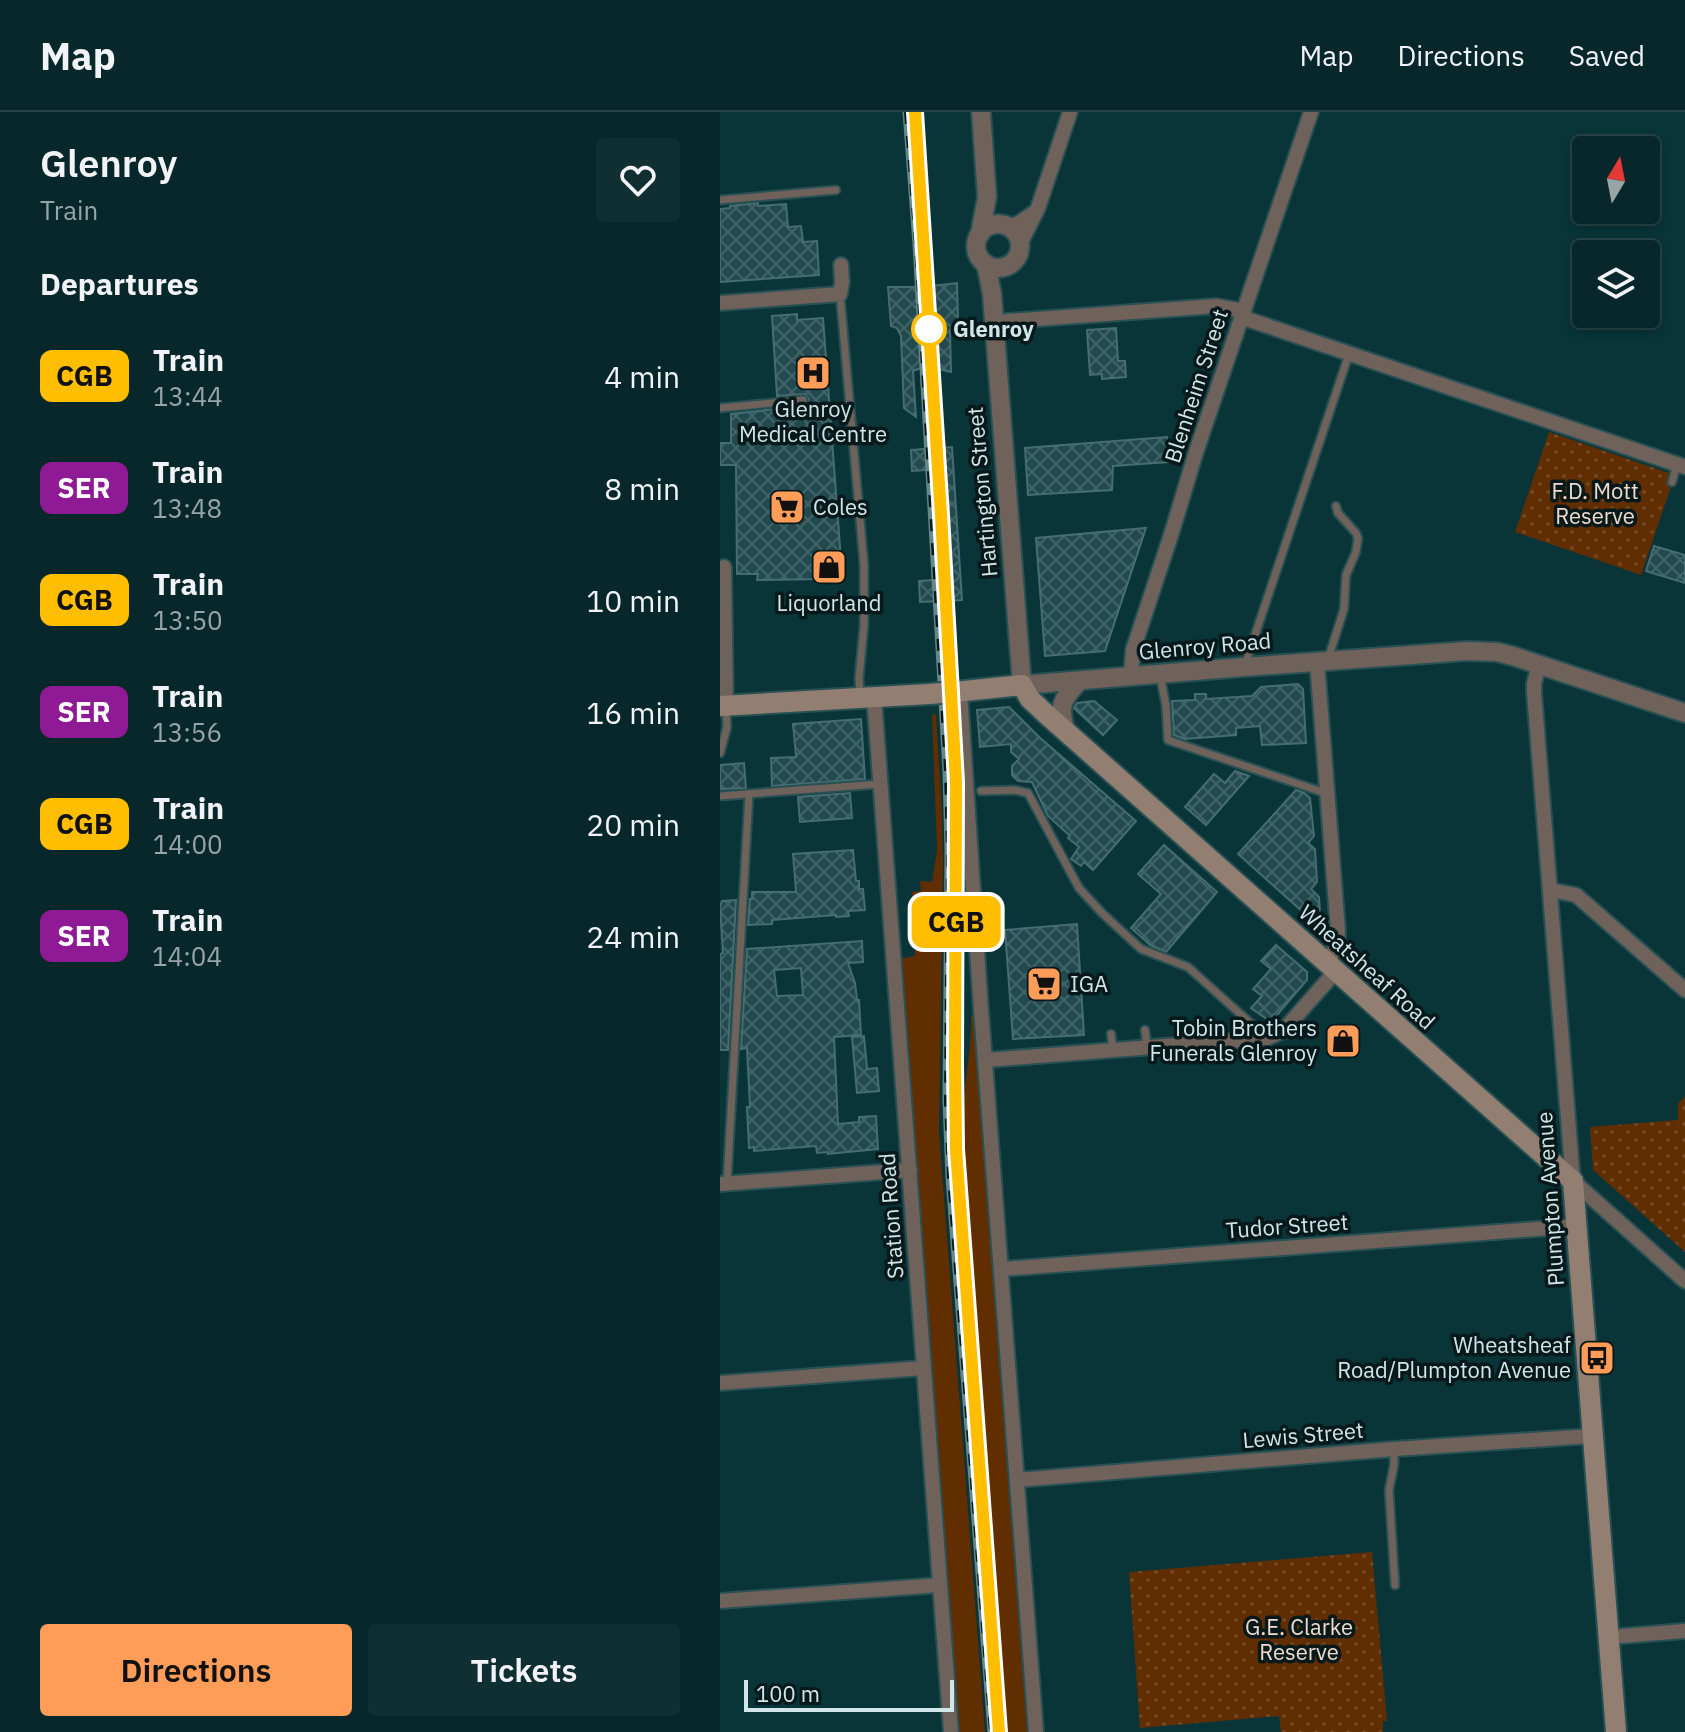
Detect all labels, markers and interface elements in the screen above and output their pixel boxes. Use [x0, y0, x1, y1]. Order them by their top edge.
text: Map [40, 31, 116, 80]
text: Map [1299, 37, 1353, 74]
text: Directions [1397, 37, 1525, 74]
text: Saved [1569, 37, 1645, 74]
north arrow [1572, 136, 1660, 224]
map controls [1572, 136, 1660, 328]
text: Glenroy [40, 138, 178, 187]
button: heart [596, 138, 680, 222]
text: Train [40, 193, 98, 227]
button: layers [1572, 240, 1660, 328]
text: Departures [40, 264, 199, 303]
street label: Blenheim Street [1157, 305, 1234, 466]
marker: Glenroy [912, 312, 946, 346]
place label: Glenroy [953, 314, 1034, 343]
text: Train [153, 340, 224, 379]
hospital icon: Glenroy Medical Centre [794, 354, 832, 392]
text: CGB [56, 357, 113, 394]
text: 4 min [604, 357, 680, 396]
text: 13:44 [153, 379, 223, 413]
place label: Glenroy Medical Centre [739, 394, 887, 448]
street label: Hartington Street [960, 406, 1003, 578]
text: Train [152, 452, 223, 491]
text: SER [57, 469, 111, 506]
text: 8 min [604, 469, 680, 508]
park label: F.D. Mott Reserve [1551, 476, 1639, 530]
supermarket icon: Coles [768, 488, 806, 526]
text: 13:48 [152, 491, 222, 525]
place label: Coles [813, 492, 868, 521]
shop icon: Liquorland [810, 548, 848, 586]
text: Train [153, 564, 224, 603]
text: CGB [56, 581, 113, 618]
text: 10 min [586, 581, 680, 620]
place label: Liquorland [776, 588, 882, 617]
text: 13:50 [153, 603, 223, 637]
street label: Glenroy Road [1138, 625, 1272, 666]
text: Train [152, 676, 223, 715]
text: SER [57, 693, 111, 730]
text: 16 min [586, 693, 680, 732]
text: 13:56 [152, 715, 222, 749]
text: Train [153, 788, 224, 827]
text: CGB [56, 805, 113, 842]
text: 20 min [586, 805, 680, 844]
text: 14:00 [153, 827, 223, 861]
line badge: CGB [910, 896, 1002, 948]
street label: Wheatsheaf Road [1293, 898, 1442, 1035]
text: Train [152, 900, 223, 939]
text: CGB [928, 903, 984, 940]
text: SER [57, 917, 111, 954]
text: 24 min [586, 917, 680, 956]
text: 14:04 [152, 939, 222, 973]
supermarket icon: IGA [1025, 965, 1063, 1003]
place label: IGA [1070, 969, 1108, 998]
place label: Tobin Brothers Funerals Glenroy [1150, 1013, 1317, 1067]
shop icon: Tobin Brothers Funerals Glenroy [1324, 1022, 1362, 1060]
street label: Plumpton Avenue [1529, 1111, 1570, 1287]
street label: Station Road [872, 1152, 909, 1280]
street label: Tudor Street [1225, 1207, 1349, 1244]
place label: Wheatsheaf Road/Plumpton Avenue [1337, 1330, 1571, 1384]
bus stop icon: Wheatsheaf Road/Plumpton Avenue [1578, 1339, 1616, 1377]
street label: Lewis Street [1241, 1415, 1365, 1454]
park label: G.E. Clarke Reserve [1245, 1612, 1353, 1666]
button: Directions [40, 1624, 352, 1716]
button: Tickets [368, 1624, 680, 1716]
scale bar [744, 1676, 954, 1712]
text: 100 m [756, 1679, 820, 1708]

